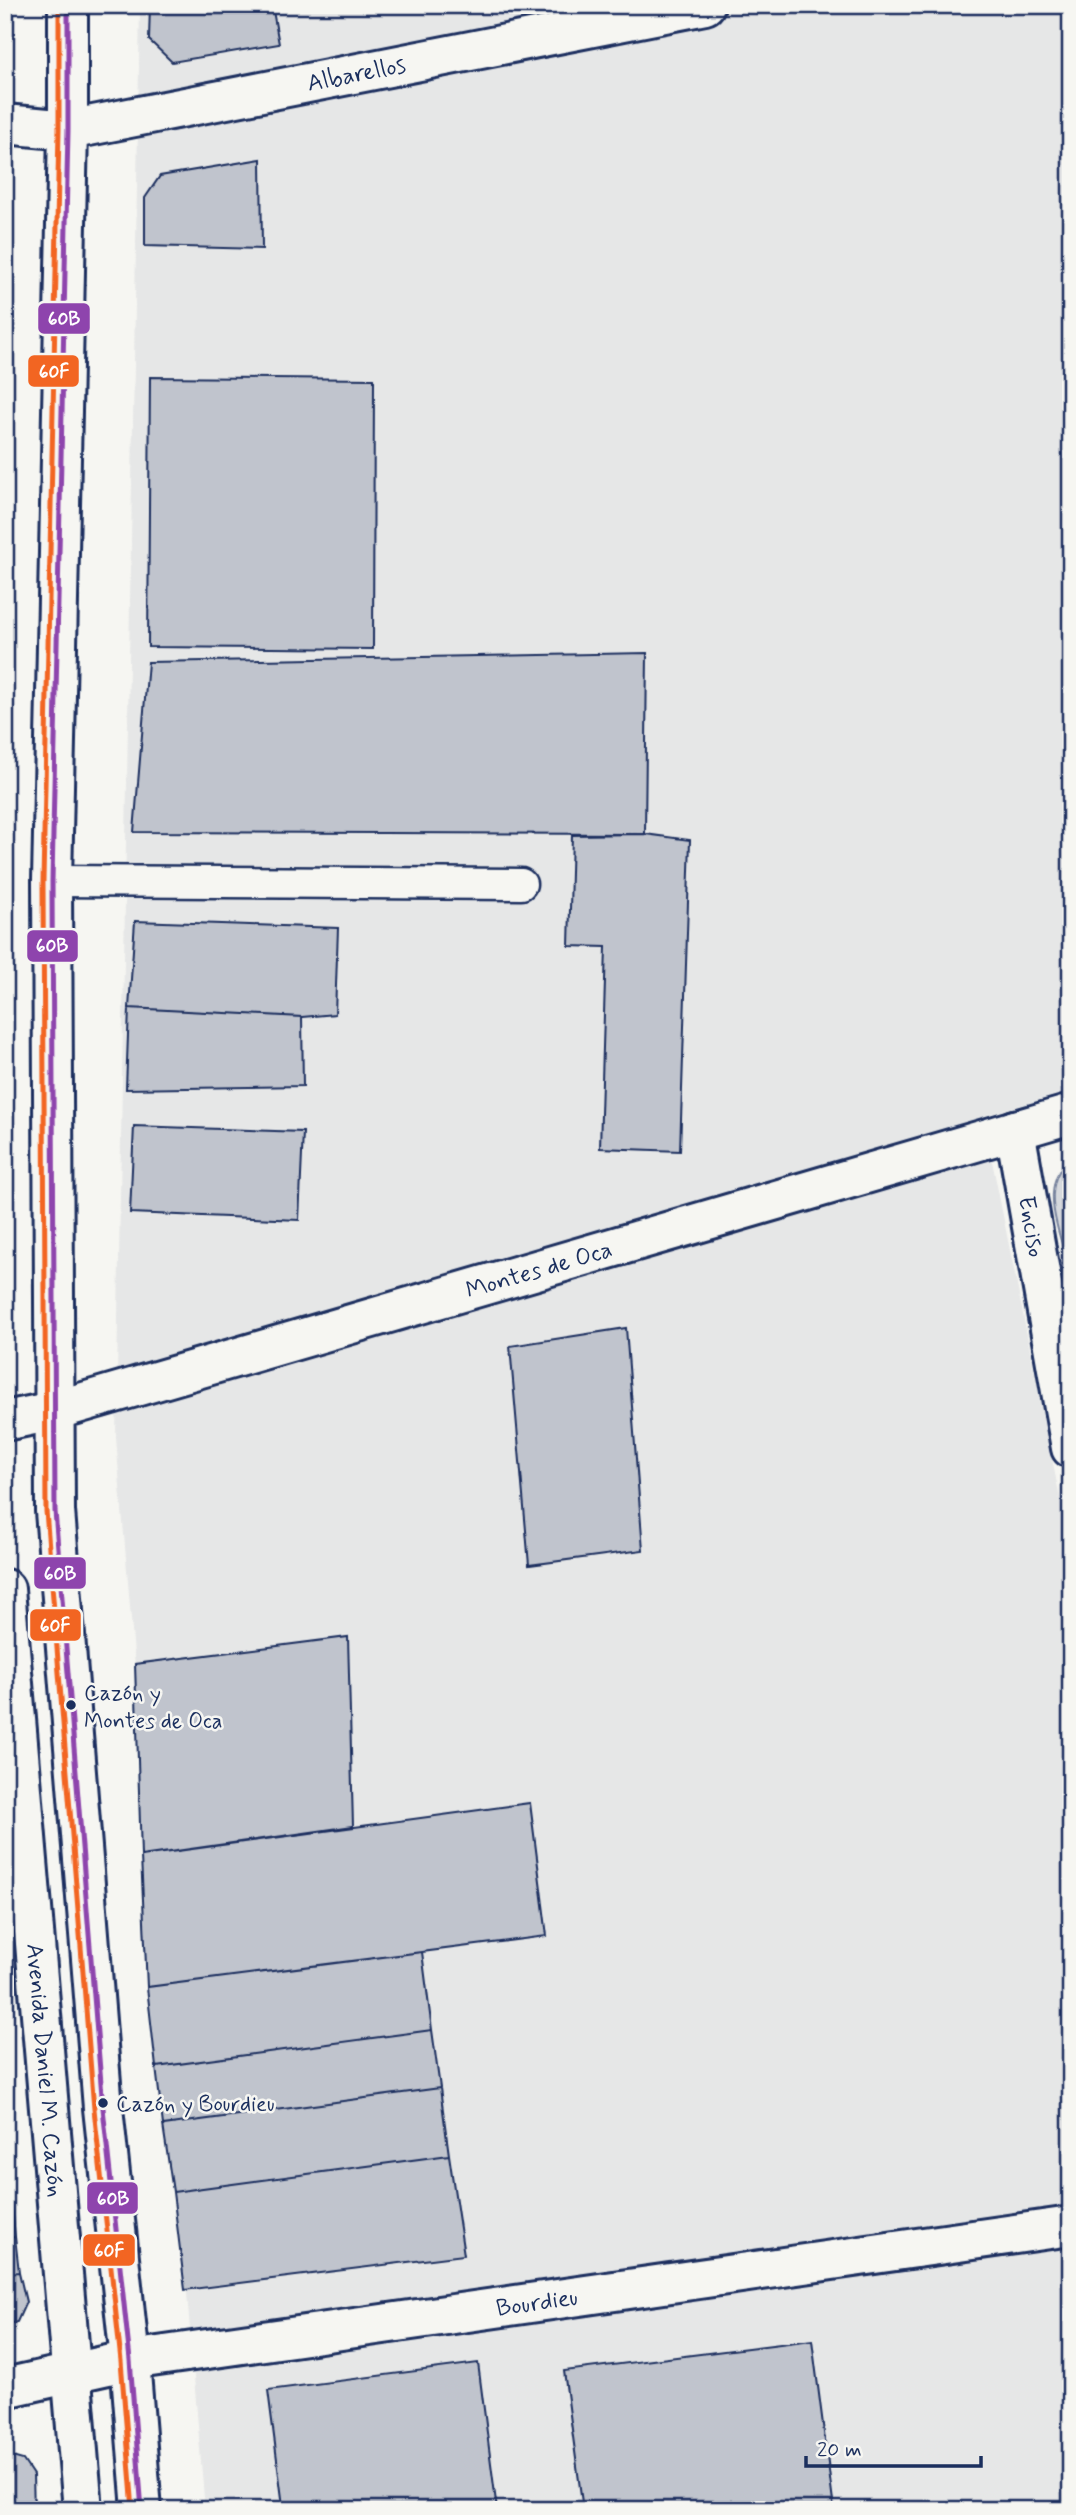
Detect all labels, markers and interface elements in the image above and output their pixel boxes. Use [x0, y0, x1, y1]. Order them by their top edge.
street label: Albarellos [304, 50, 409, 100]
line badge: 60B [37, 302, 91, 335]
text: 60B [48, 307, 80, 332]
line badge: 60F [27, 354, 80, 388]
text: 60F [39, 360, 69, 385]
line badge: 60B [26, 929, 79, 963]
text: 60B [36, 934, 68, 959]
street label: Enciso [1010, 1194, 1051, 1260]
street label: Montes de Oca [462, 1235, 616, 1307]
line badge: 60B [33, 1556, 87, 1590]
text: 60B [44, 1562, 76, 1587]
line badge: 60F [29, 1608, 82, 1642]
text: 60F [40, 1614, 70, 1639]
place label: Cazón y Montes de Oca [84, 1680, 223, 1736]
marker: Cazón y Montes de Oca [64, 1698, 78, 1712]
street label: Avenida Daniel M. Cazón [18, 1942, 70, 2199]
place label: Cazón y Bourdieu [116, 2091, 275, 2119]
marker: Cazón y Bourdieu [96, 2096, 110, 2110]
line badge: 60B [86, 2181, 139, 2215]
text: 60B [97, 2187, 129, 2212]
line badge: 60F [82, 2233, 136, 2267]
text: 60F [94, 2239, 124, 2264]
street label: Bourdieu [494, 2282, 580, 2325]
scale bar [806, 2424, 982, 2468]
text: 20 m [817, 2436, 862, 2464]

